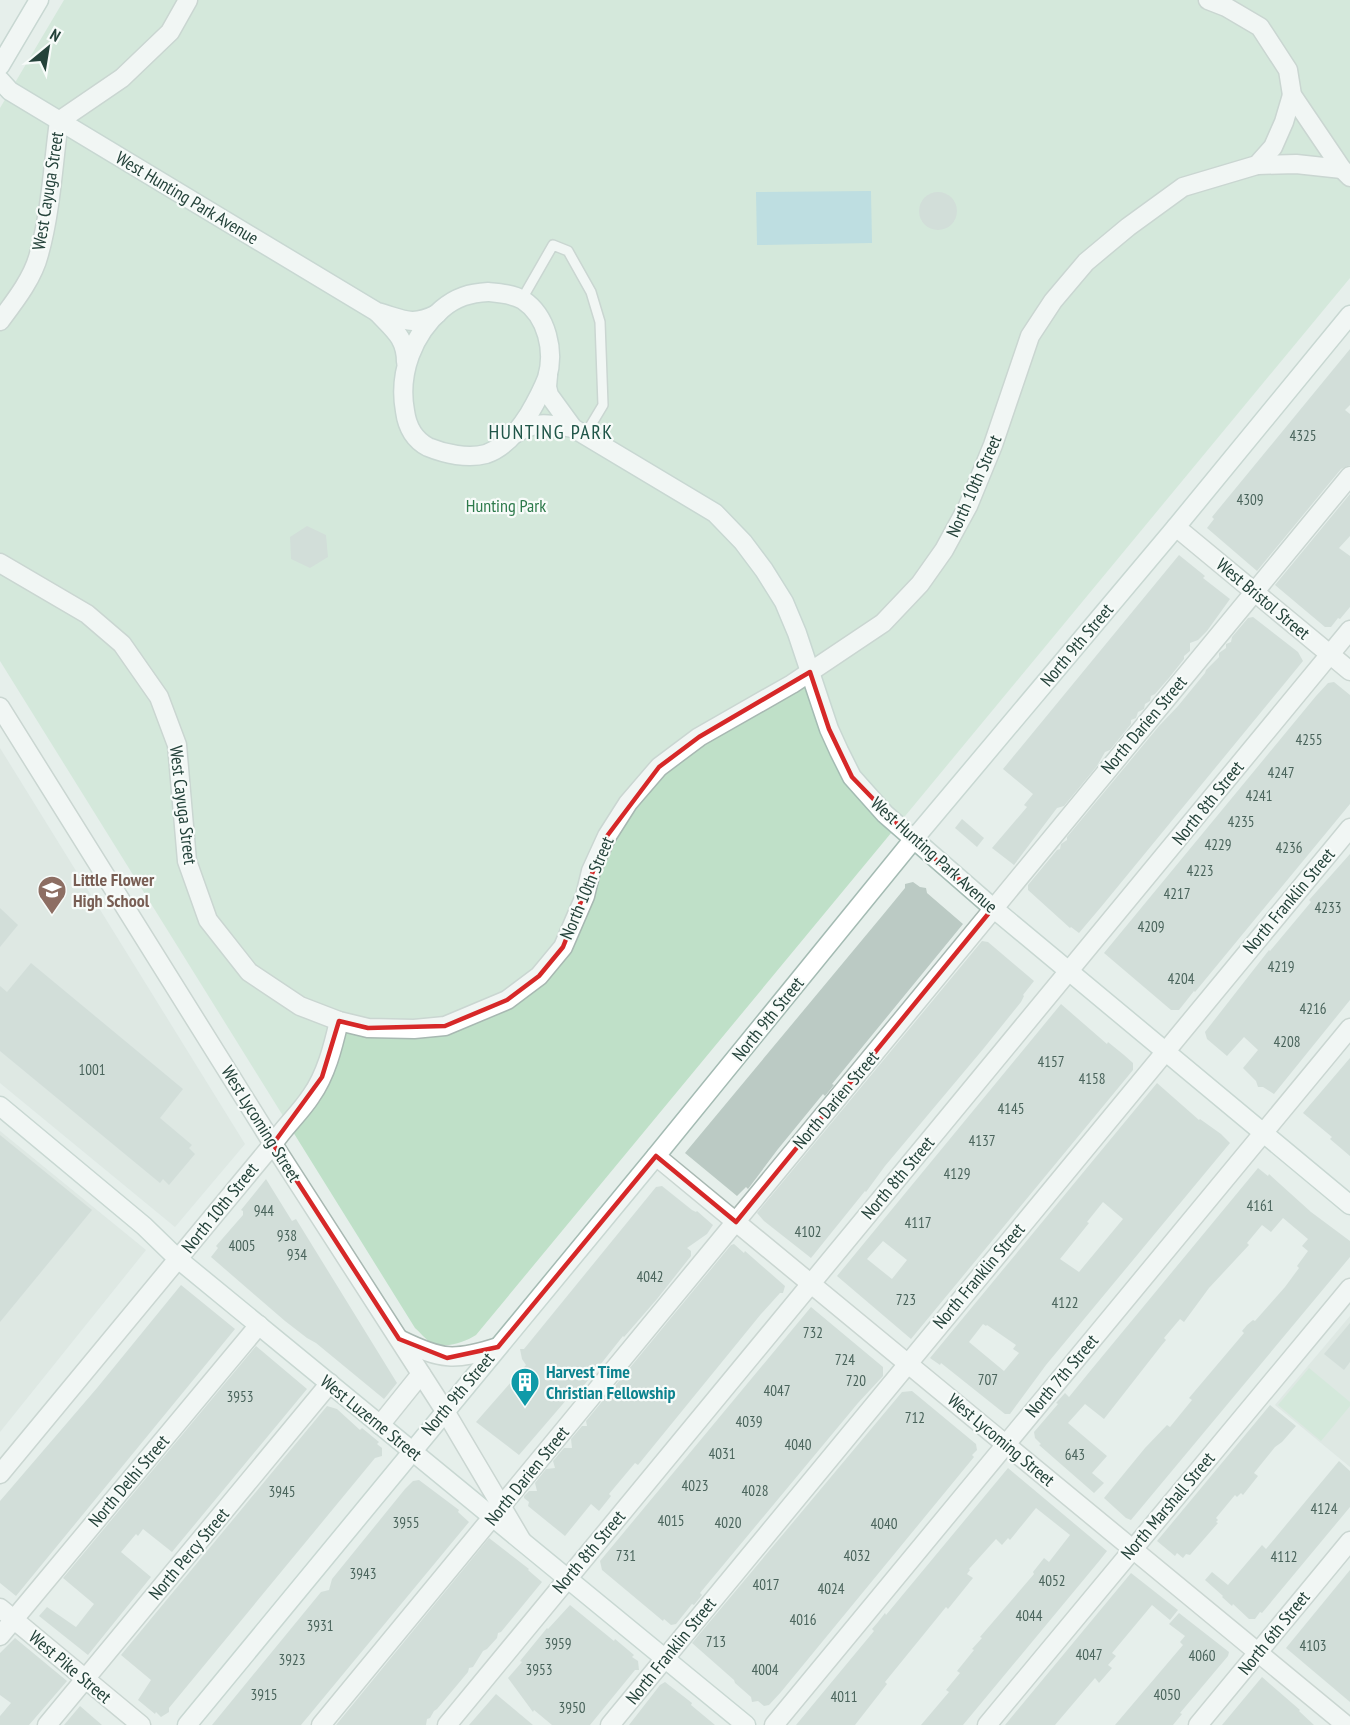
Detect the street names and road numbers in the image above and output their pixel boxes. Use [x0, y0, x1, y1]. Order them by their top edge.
street label: West Cayuga Street [27, 130, 68, 252]
street label: West Hunting Park Avenue [112, 146, 263, 249]
street label: North 10th Street [941, 431, 1006, 541]
street label: West Bristol Street [1212, 553, 1315, 644]
street label: North 9th Street [1035, 598, 1118, 691]
street label: North Darien Street [1096, 671, 1191, 779]
street label: West Cayuga Street [165, 744, 202, 866]
street label: North 8th Street [1167, 756, 1249, 849]
street label: West Hunting Park Avenue [866, 792, 1002, 918]
street label: North 10th Street [555, 833, 619, 943]
street label: North Franklin Street [1238, 843, 1340, 958]
street label: North 9th Street [727, 972, 809, 1065]
street label: North Darien Street [788, 1046, 883, 1154]
street label: West Lycoming Street [216, 1061, 306, 1186]
street label: North 8th Street [856, 1131, 939, 1224]
street label: North 10th Street [176, 1158, 263, 1258]
street label: North Franklin Street [928, 1218, 1030, 1333]
street label: North 7th Street [1020, 1329, 1103, 1422]
street label: North 9th Street [416, 1347, 499, 1440]
street label: West Luzerne Street [316, 1370, 427, 1466]
street label: West Lycoming Street [943, 1388, 1060, 1491]
street label: North Darien Street [479, 1421, 574, 1530]
street label: North Delhi Street [83, 1430, 174, 1532]
street label: North Marshall Street [1116, 1447, 1219, 1564]
street label: North Percy Street [143, 1503, 234, 1604]
street label: North 8th Street [547, 1505, 630, 1598]
street label: North 6th Street [1233, 1586, 1315, 1679]
street label: North Franklin Street [620, 1592, 721, 1709]
street label: West Pike Street [24, 1625, 116, 1708]

